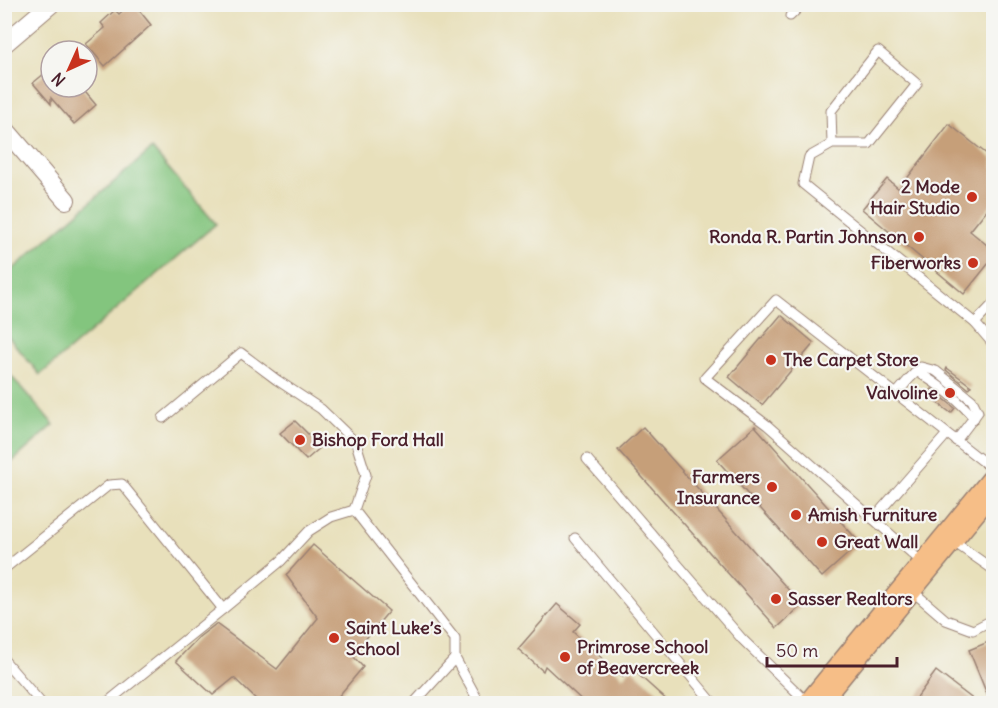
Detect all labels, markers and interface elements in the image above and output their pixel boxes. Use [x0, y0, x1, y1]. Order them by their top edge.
north arrow [39, 39, 99, 99]
text: N [47, 69, 69, 91]
place label: 2 Mode Hair Studio [870, 175, 960, 219]
marker: 2 Mode Hair Studio [965, 190, 979, 204]
place label: Ronda R. Partin Johnson [709, 225, 908, 248]
marker: Ronda R. Partin Johnson [912, 230, 926, 244]
place label: Fiberworks [871, 251, 961, 274]
marker: Fiberworks [966, 256, 980, 270]
place label: The Carpet Store [783, 348, 919, 371]
marker: The Carpet Store [764, 353, 778, 367]
place label: Valvoline [866, 381, 938, 404]
marker: Valvoline [943, 386, 957, 400]
place label: Bishop Ford Hall [312, 428, 444, 451]
marker: Bishop Ford Hall [293, 433, 307, 447]
place label: Farmers Insurance [677, 465, 760, 509]
marker: Farmers Insurance [765, 480, 779, 494]
place label: Amish Furniture [808, 503, 937, 526]
marker: Amish Furniture [789, 508, 803, 522]
place label: Great Wall [834, 530, 918, 553]
marker: Great Wall [815, 535, 829, 549]
place label: Sasser Realtors [788, 587, 913, 610]
marker: Sasser Realtors [769, 592, 783, 606]
place label: Saint Luke’s School [346, 616, 442, 660]
scale bar [767, 630, 898, 668]
marker: Saint Luke’s School [327, 631, 341, 645]
place label: Primrose School of Beavercreek [577, 635, 708, 679]
text: 50 m [776, 639, 818, 662]
marker: Primrose School of Beavercreek [558, 650, 572, 664]

